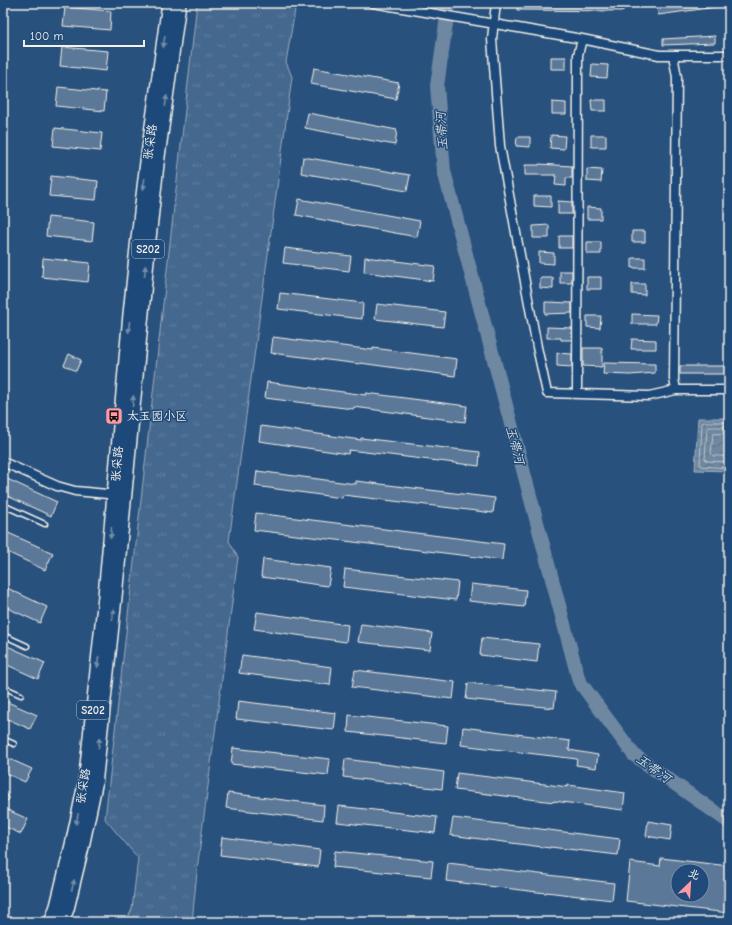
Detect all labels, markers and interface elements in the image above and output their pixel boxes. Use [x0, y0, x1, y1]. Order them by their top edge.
scale bar [24, 22, 144, 48]
text: 100 m [30, 29, 63, 43]
one-way arrow [161, 36, 167, 48]
one-way arrow [163, 94, 169, 107]
water label: 玉带河 [433, 109, 450, 151]
street label: 张采路 [141, 123, 159, 161]
one-way arrow [141, 178, 148, 190]
road number: S202 [132, 240, 164, 258]
one-way arrow [142, 265, 149, 277]
one-way arrow [126, 321, 133, 334]
one-way arrow [130, 395, 136, 407]
bus stop icon: 太玉园小区 [104, 406, 124, 426]
place label: 太玉园小区 [127, 409, 187, 423]
water label: 玉带河 [503, 424, 528, 468]
street label: 张采路 [108, 445, 126, 483]
one-way arrow [108, 527, 114, 539]
one-way arrow [110, 608, 116, 620]
one-way arrow [95, 656, 101, 668]
road number: S202 [77, 701, 109, 719]
one-way arrow [96, 737, 102, 749]
water label: 玉带河 [634, 751, 676, 787]
street label: 张采路 [73, 767, 93, 805]
one-way arrow [74, 813, 80, 825]
north arrow [670, 863, 710, 903]
text: 北 [686, 866, 702, 883]
one-way arrow [70, 878, 76, 891]

